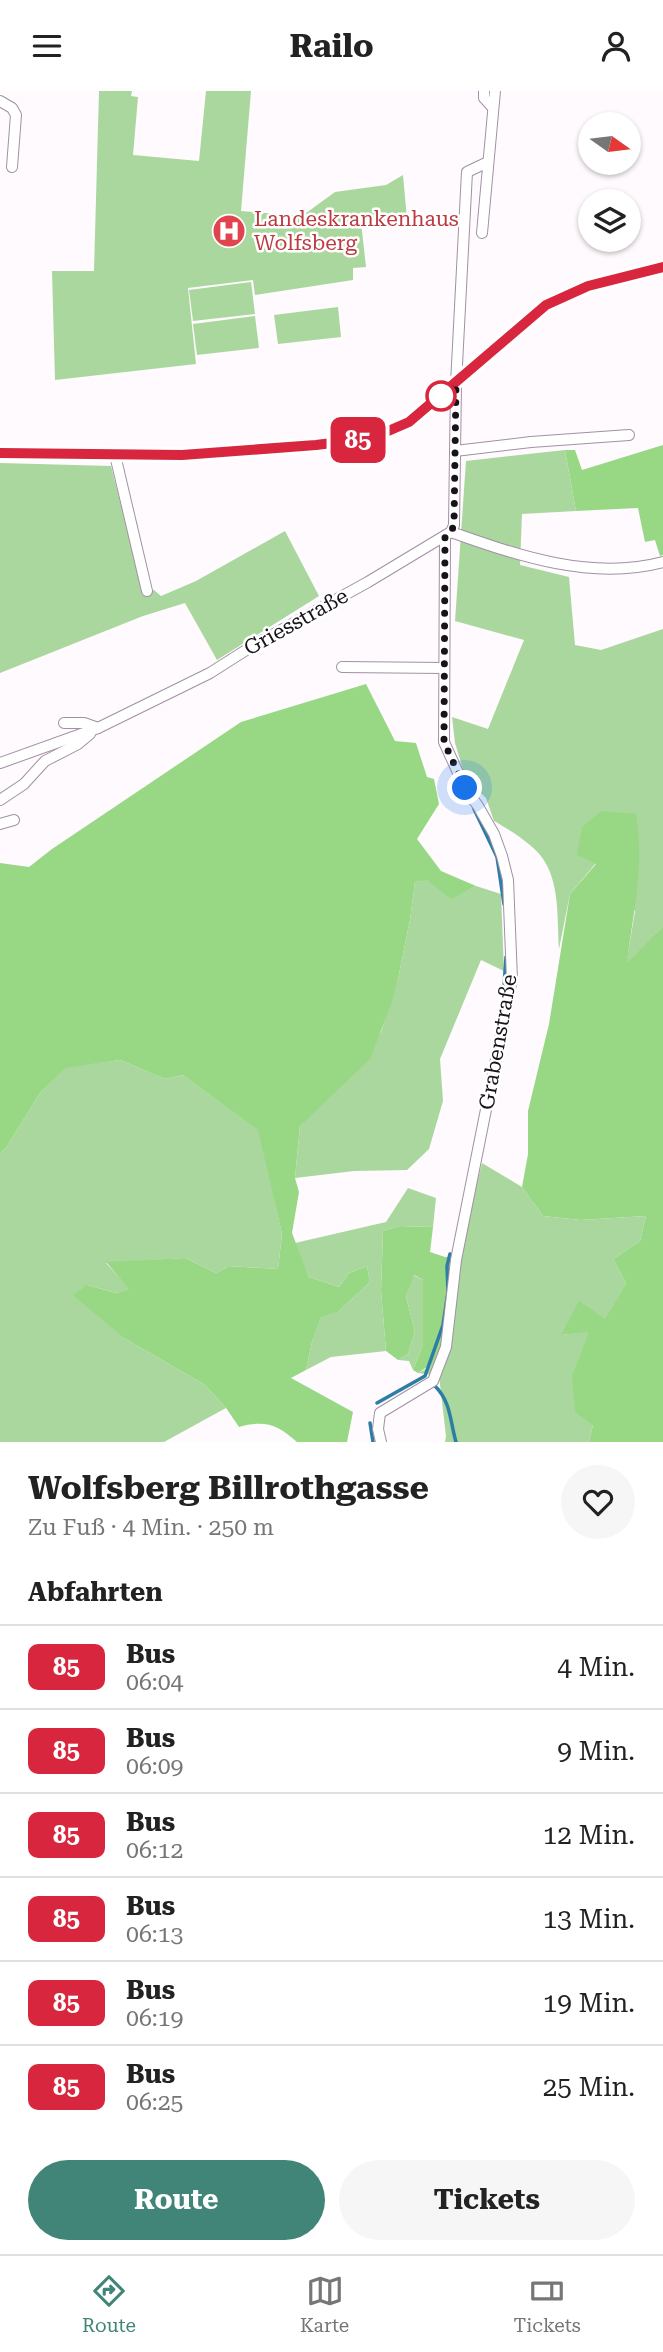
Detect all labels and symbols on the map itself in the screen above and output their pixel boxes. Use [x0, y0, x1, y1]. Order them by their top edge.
north arrow [578, 112, 640, 175]
place label: Landeskrankenhaus Wolfsberg [254, 207, 459, 255]
hospital icon: Landeskrankenhaus Wolfsberg [210, 212, 248, 250]
unlabelled marker [426, 381, 456, 411]
line badge: 85 [326, 417, 390, 463]
street label: Griesstraße [240, 584, 352, 660]
your location [447, 770, 482, 805]
street label: Grabenstraße [474, 972, 522, 1112]

